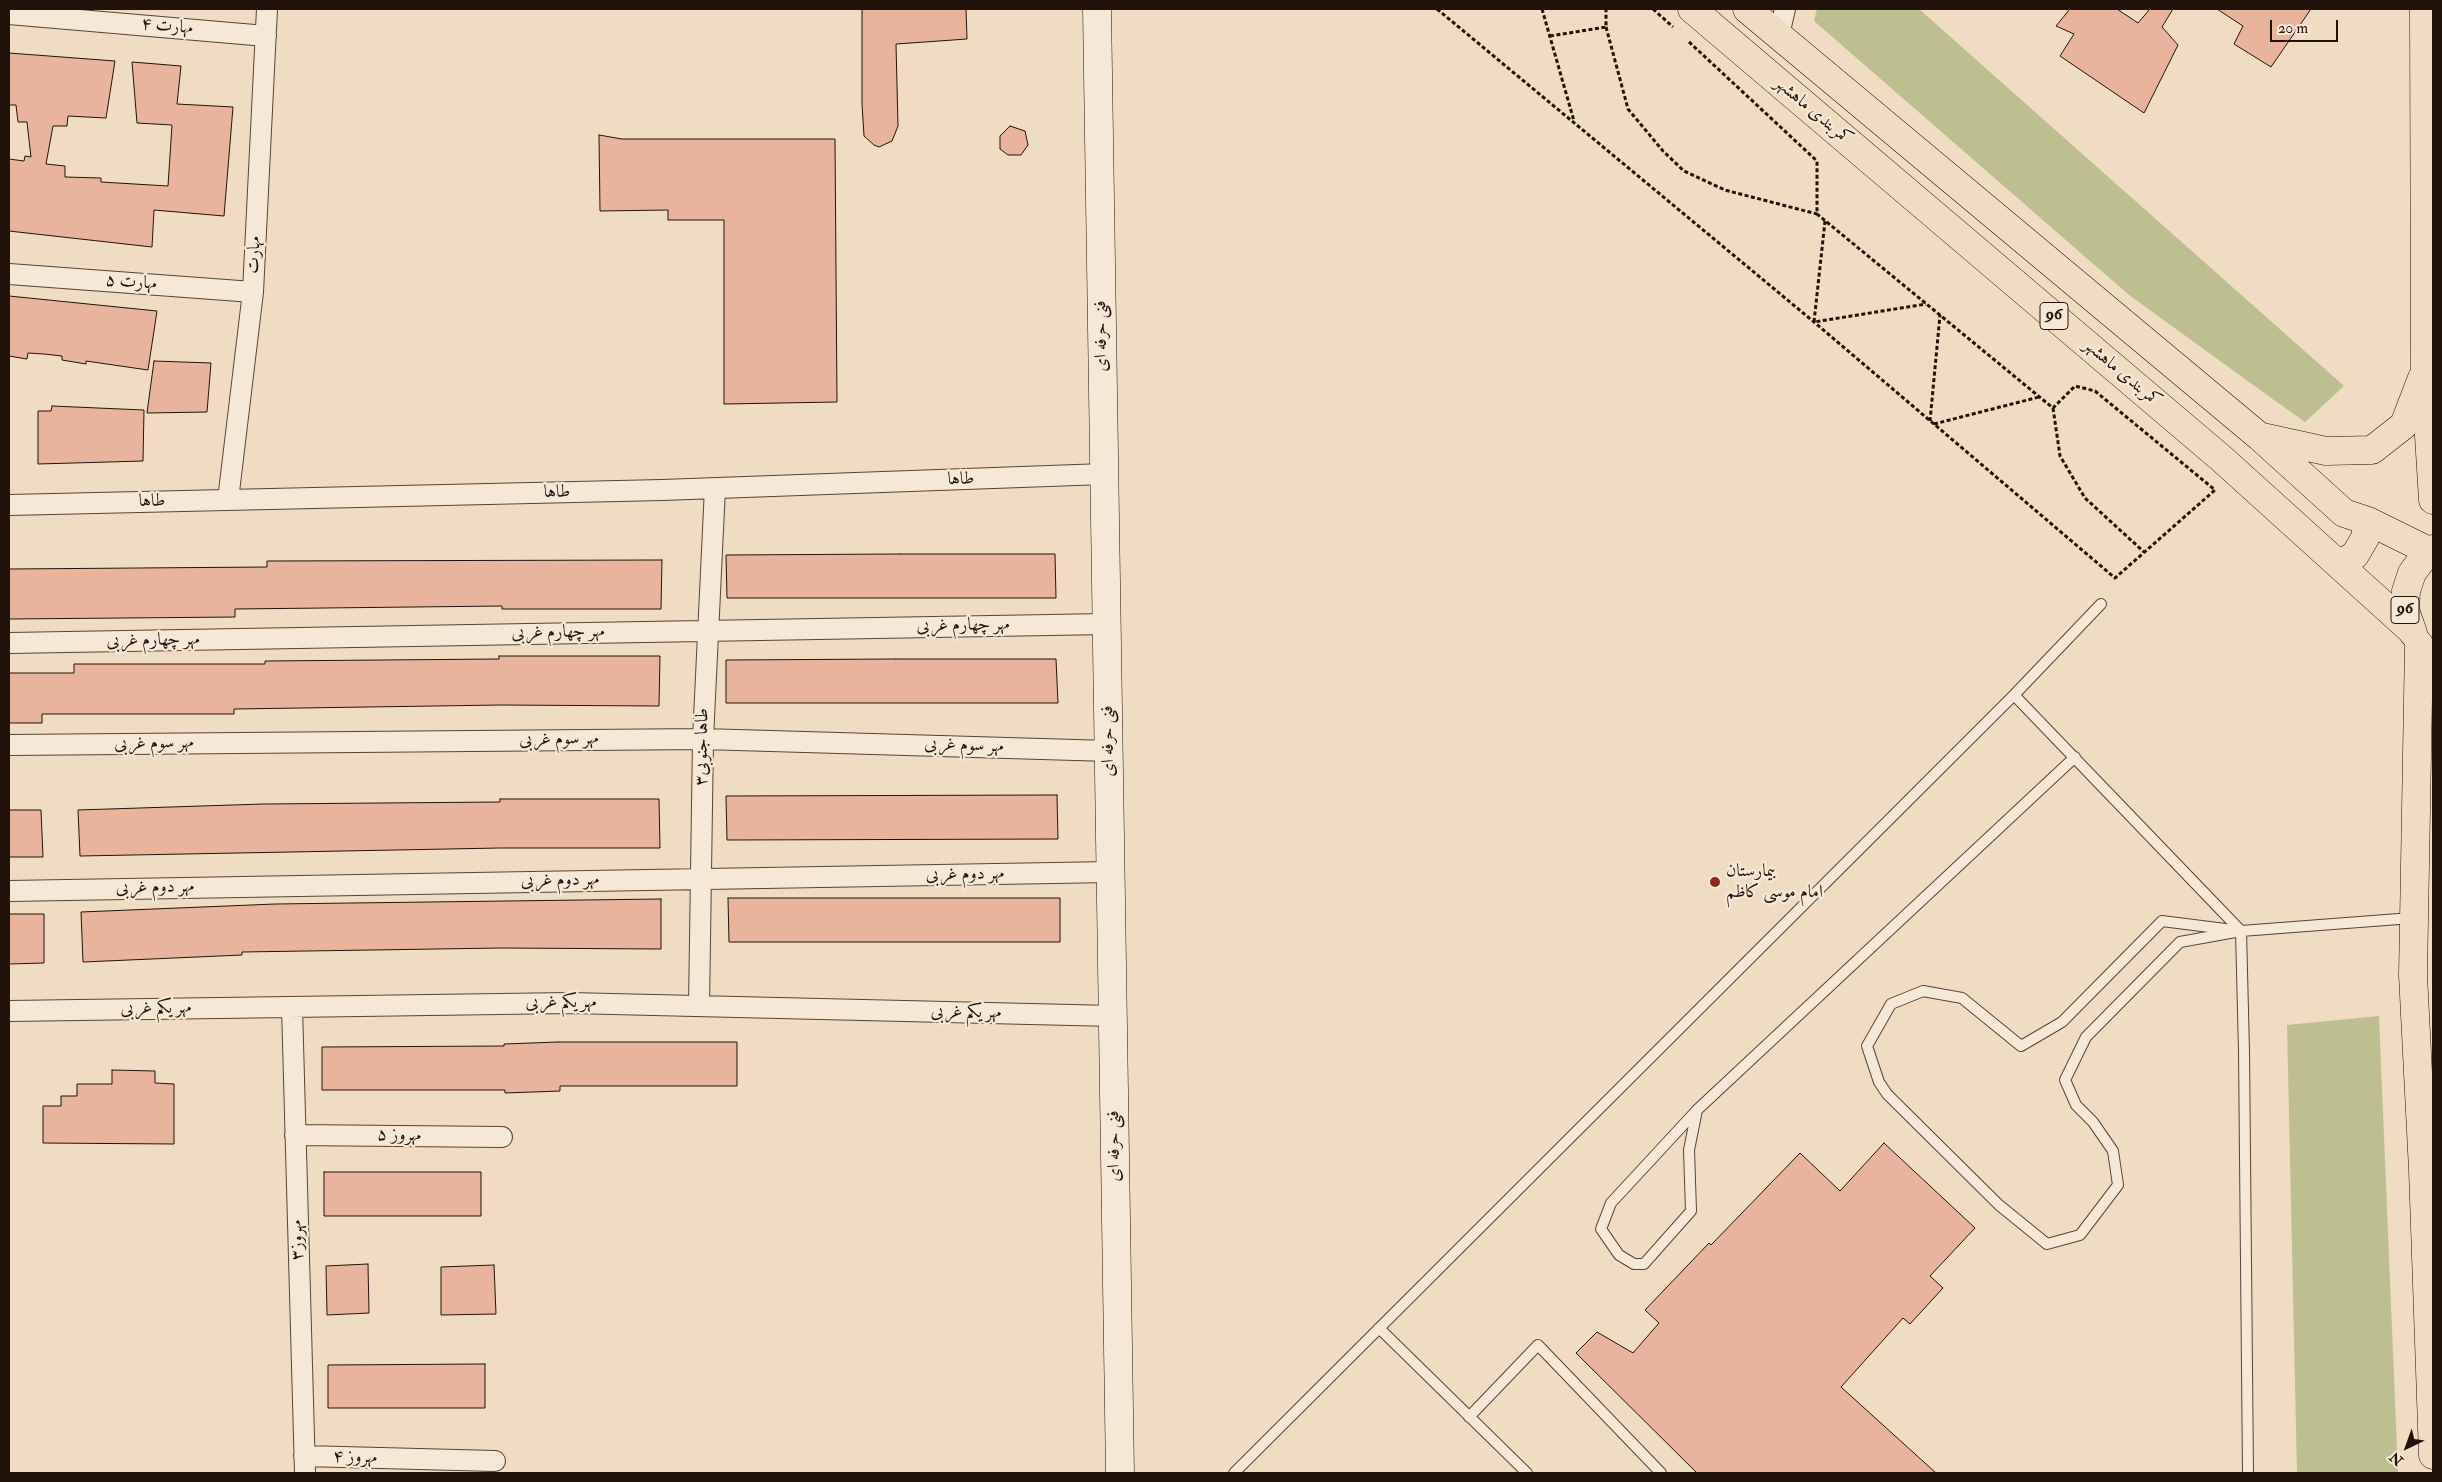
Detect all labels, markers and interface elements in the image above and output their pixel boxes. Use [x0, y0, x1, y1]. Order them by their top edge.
scale bar [2272, 10, 2340, 42]
street label: مهارت ۴ [140, 14, 194, 40]
text: 20 m [2278, 19, 2308, 38]
street label: کمربندی ماهشهر [1770, 73, 1856, 151]
street label: مهارت [243, 236, 267, 274]
street label: مهارت ۵ [104, 270, 158, 296]
street label: فنی حرفه ای [1091, 300, 1113, 372]
road number: 96 [2040, 302, 2068, 330]
street label: کمربندی ماهشهر [2079, 335, 2165, 413]
street label: طاها [947, 469, 975, 491]
street label: طاها [544, 482, 570, 504]
street label: طاها [139, 491, 165, 513]
road number: 96 [2391, 596, 2419, 624]
street label: مهر چهارم غربی [916, 614, 1010, 638]
street label: مهر چهارم غربی [511, 621, 605, 645]
street label: مهر چهارم غربی [106, 629, 200, 653]
street label: فنی حرفه ای [1098, 705, 1120, 777]
street label: طاها جنوبی۳ [692, 708, 714, 786]
street label: مهر سوم غربی [519, 729, 599, 751]
street label: مهر سوم غربی [114, 733, 194, 755]
street label: مهر سوم غربی [924, 734, 1004, 758]
place label: بیمارستان امام موسی کاظم [1726, 861, 1823, 904]
street label: مهر دوم غربی [926, 864, 1004, 886]
street label: مهر دوم غربی [521, 870, 599, 892]
marker: بیمارستان امام موسی کاظم [1708, 875, 1722, 889]
street label: مهر دوم غربی [116, 877, 194, 899]
street label: مهر یکم غربی [525, 992, 597, 1014]
street label: مهر یکم غربی [120, 998, 192, 1020]
street label: مهر یکم غربی [930, 1002, 1002, 1024]
street label: فنی حرفه ای [1104, 1110, 1126, 1182]
street label: مهروز ۵ [377, 1125, 421, 1147]
street label: مهروز۳ [286, 1219, 310, 1261]
north arrow [2382, 1422, 2432, 1472]
street label: مهروز ۴ [333, 1447, 377, 1469]
text: N [2386, 1448, 2407, 1469]

